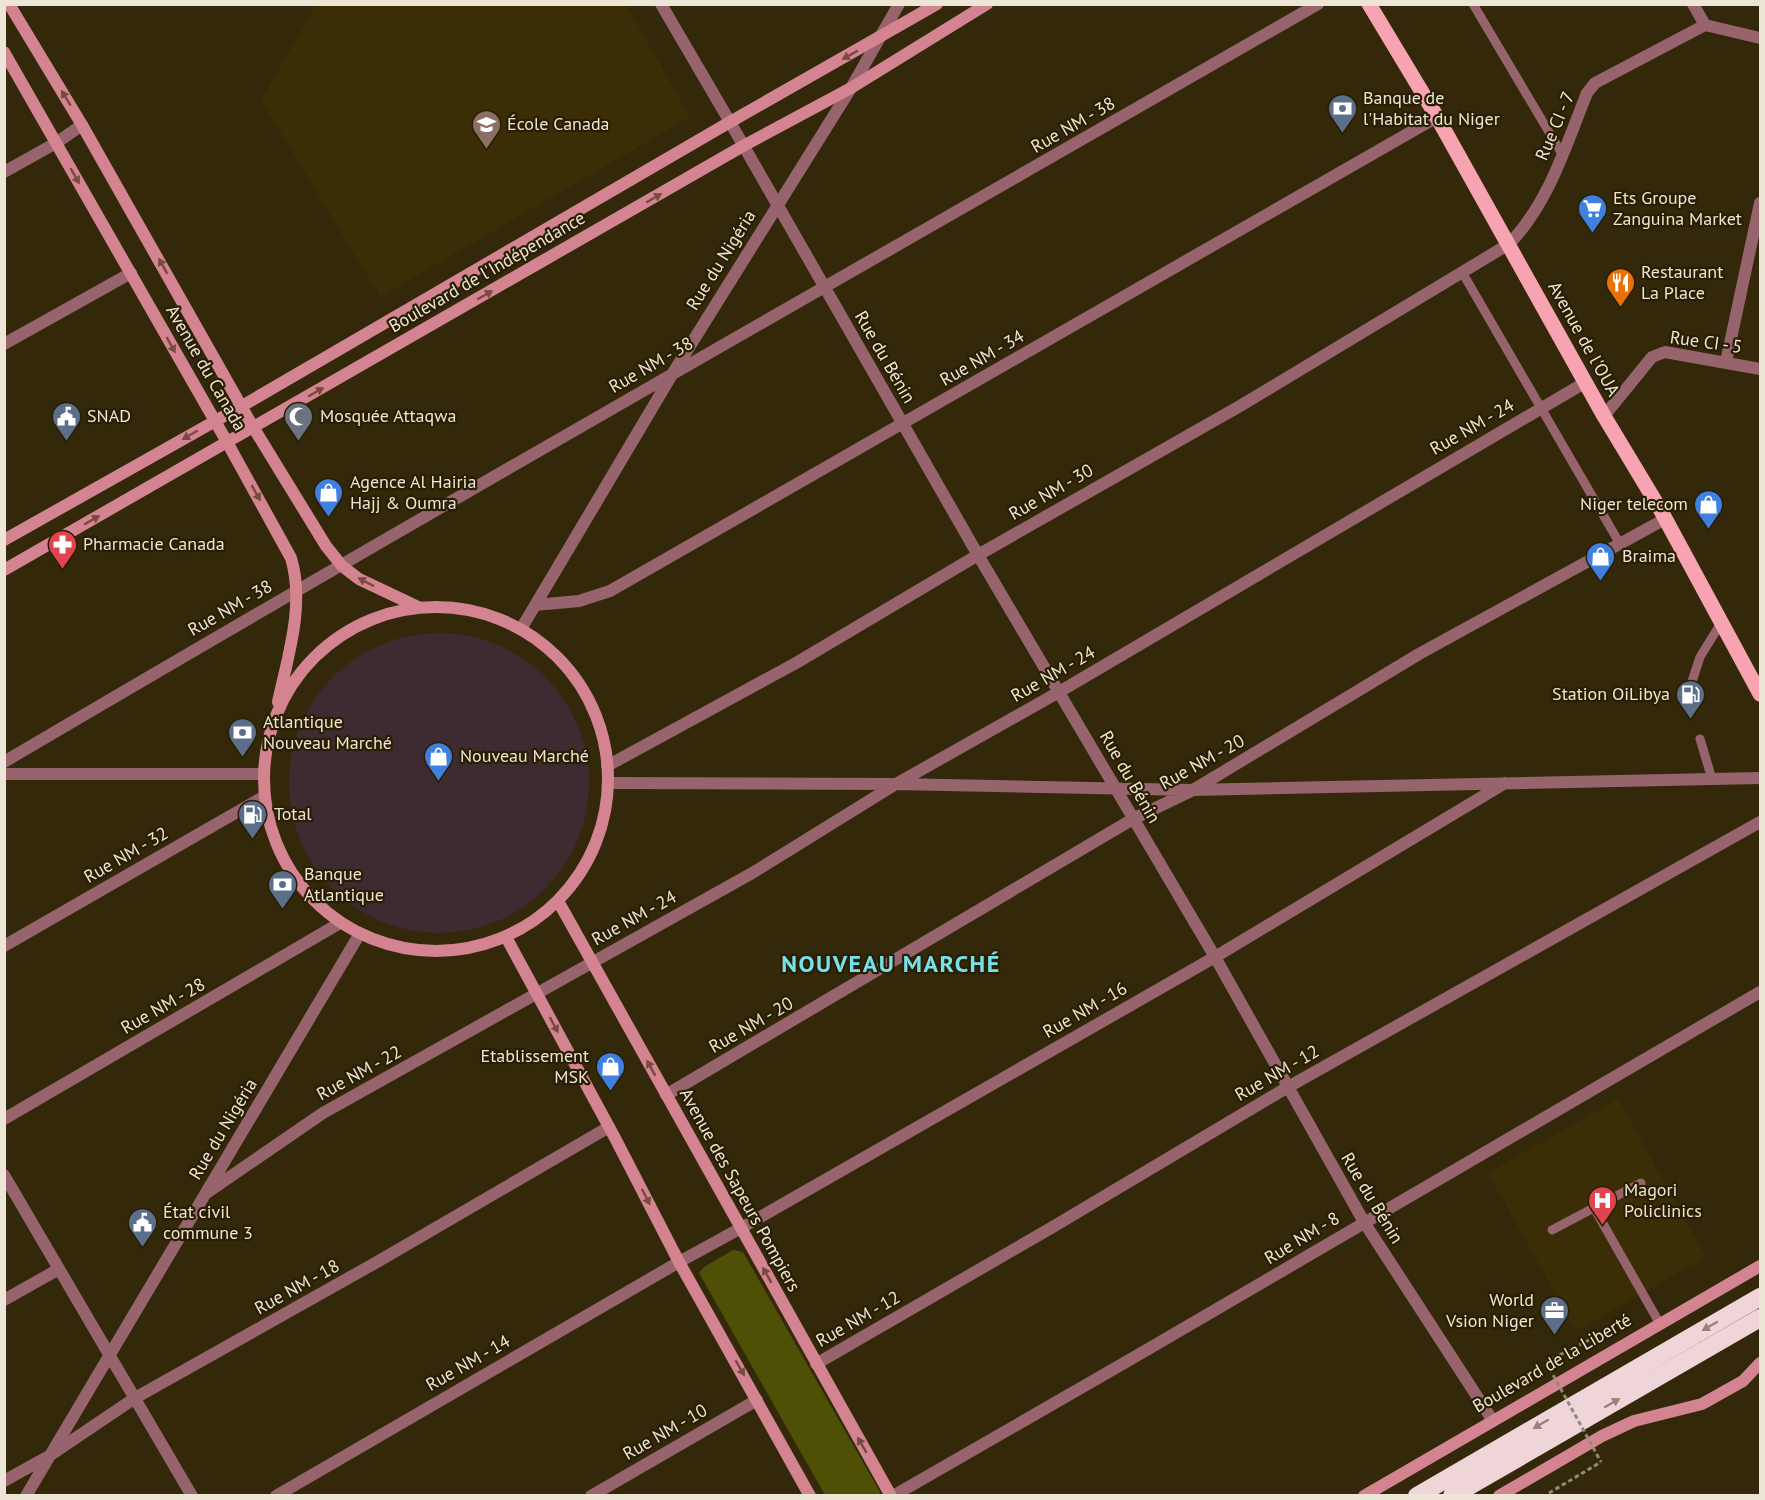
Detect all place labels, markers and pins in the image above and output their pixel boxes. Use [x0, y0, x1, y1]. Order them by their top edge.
place label: Banque de l'Habitat du Niger [1363, 86, 1500, 130]
bank icon: Banque de l'Habitat du Niger [1326, 92, 1358, 134]
school or university icon: École Canada [470, 108, 502, 150]
place label: École Canada [507, 112, 610, 135]
place label: Ets Groupe Zanguina Market [1613, 186, 1742, 230]
supermarket icon: Ets Groupe Zanguina Market [1576, 192, 1608, 234]
place label: Restaurant La Place [1641, 260, 1723, 304]
restaurant icon: Restaurant La Place [1604, 266, 1636, 308]
public building icon: SNAD [50, 400, 82, 442]
mosque icon: Mosquée Attaqwa [283, 400, 315, 442]
place label: SNAD [87, 404, 131, 427]
place label: Mosquée Attaqwa [320, 404, 456, 427]
place label: Agence Al Hairia Hajj & Oumra [350, 470, 476, 514]
shop icon: Agence Al Hairia Hajj & Oumra [313, 476, 345, 518]
shop icon: Niger telecom [1693, 488, 1725, 530]
place label: Niger telecom [1580, 492, 1688, 515]
pharmacy icon: Pharmacie Canada [46, 528, 78, 570]
place label: Pharmacie Canada [83, 532, 225, 555]
shop icon: Braima [1585, 540, 1617, 582]
place label: Braima [1622, 544, 1676, 567]
fuel station icon: Station OiLibya [1675, 678, 1707, 720]
place label: Station OiLibya [1552, 682, 1670, 705]
place label: Atlantique Nouveau Marché [263, 710, 392, 754]
bank icon: Atlantique Nouveau Marché [226, 716, 258, 758]
shop icon: Nouveau Marché [423, 740, 455, 782]
place label: Nouveau Marché [460, 744, 589, 767]
fuel station icon: Total [237, 798, 269, 840]
place label: Total [274, 802, 312, 825]
place label: Banque Atlantique [304, 862, 384, 906]
bank icon: Banque Atlantique [267, 868, 299, 910]
place label: Etablissement MSK [481, 1044, 589, 1088]
shop icon: Etablissement MSK [594, 1050, 626, 1092]
place label: Magori Policlinics [1624, 1178, 1702, 1222]
hospital icon: Magori Policlinics [1587, 1184, 1619, 1226]
place label: État civil commune 3 [163, 1200, 253, 1244]
public building icon: État civil commune 3 [126, 1206, 158, 1248]
place label: World Vsion Niger [1445, 1288, 1534, 1332]
office icon: World Vsion Niger [1539, 1294, 1571, 1336]

